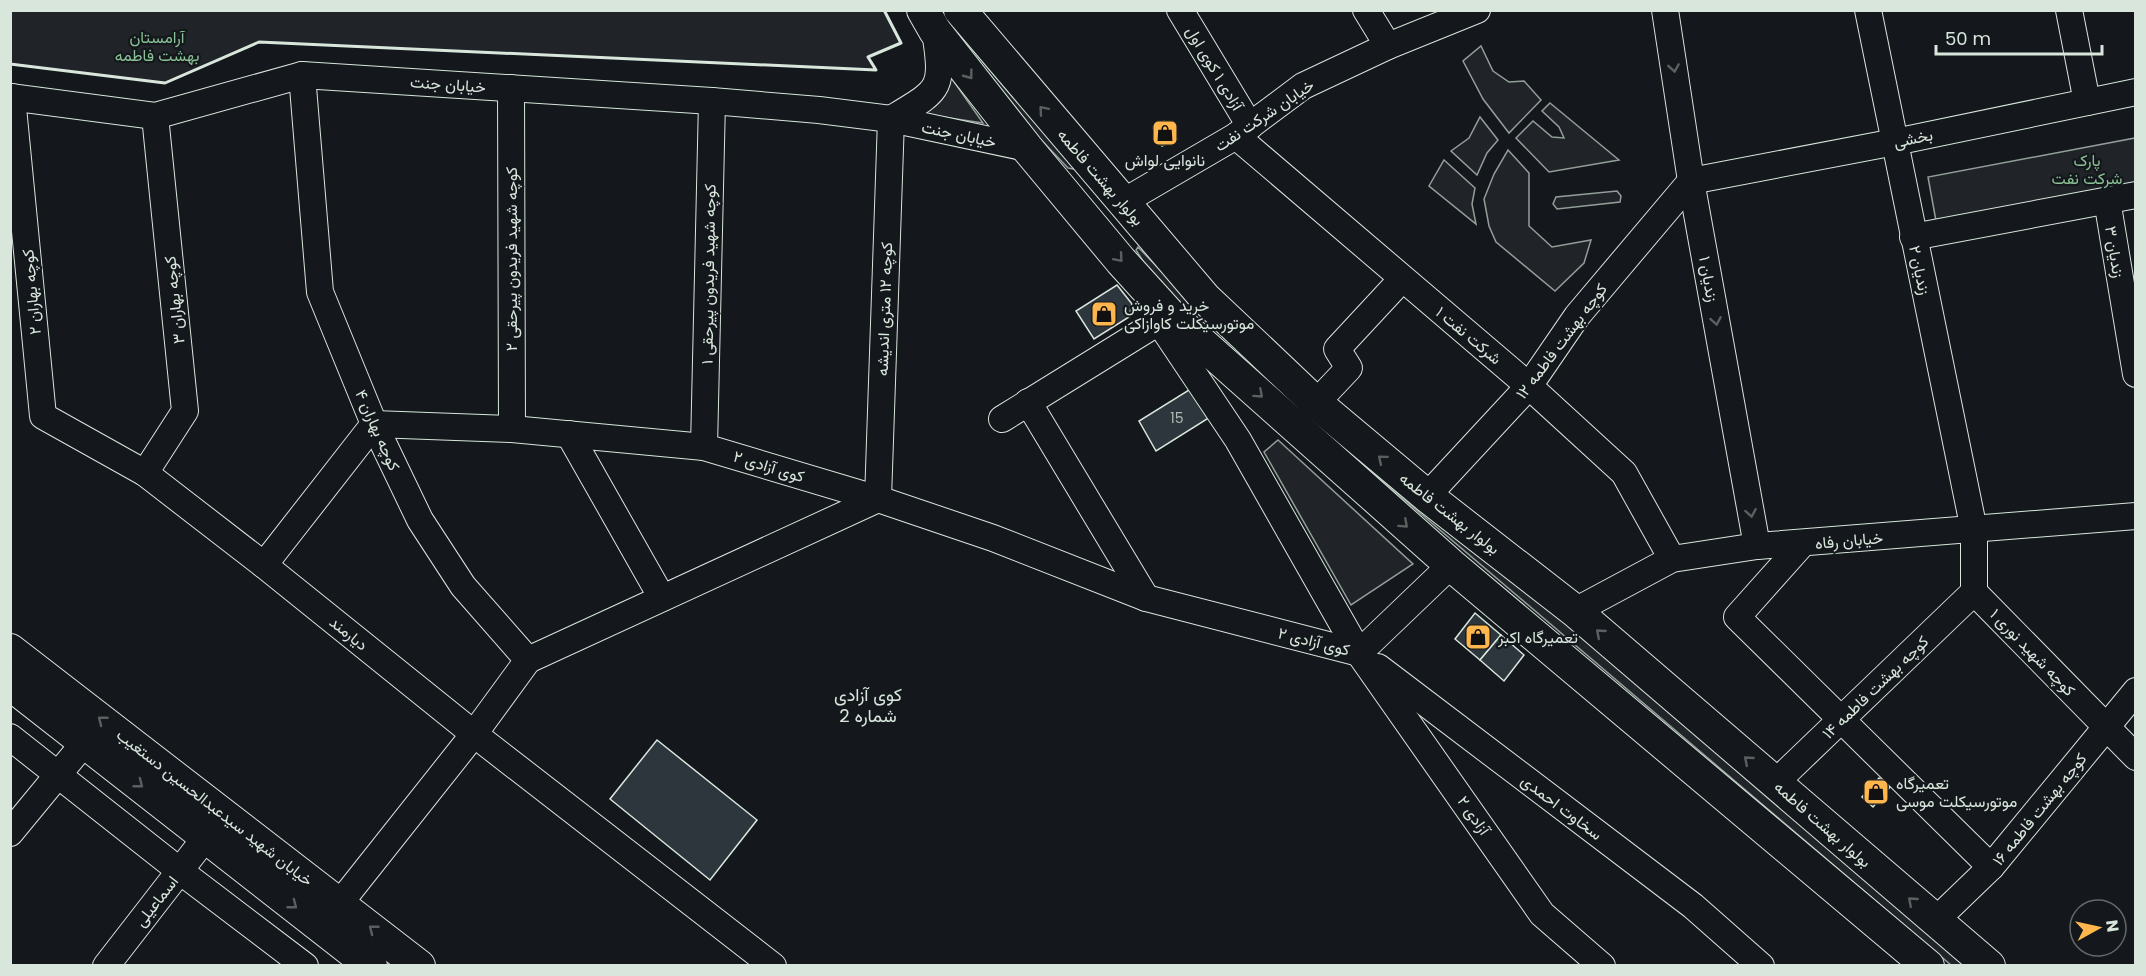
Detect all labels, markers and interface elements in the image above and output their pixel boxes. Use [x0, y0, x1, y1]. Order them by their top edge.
scale bar [1936, 18, 2102, 56]
street label: آزادی ۱ کوی اول [1180, 22, 1249, 116]
park label: آرامستان بهشت فاطمه [115, 26, 199, 67]
text: 50 m [1945, 26, 1991, 51]
one-way arrow [1667, 64, 1679, 73]
one-way arrow [961, 68, 972, 79]
street label: خیابان جنت [409, 70, 487, 99]
street label: خیابان شرکت نفت [1210, 73, 1319, 157]
one-way arrow [1040, 106, 1051, 117]
street label: خیابان جنت [919, 115, 999, 154]
shop icon: نانوایی لواش [1150, 118, 1180, 148]
street label: بخشی [1891, 123, 1935, 154]
street label: بولوار بهشت فاطمه [1052, 124, 1149, 231]
place label: نانوایی لواش [1125, 149, 1205, 172]
park label: پارک شرکت نفت [2052, 149, 2122, 190]
street label: کوچه شهید فریدون پیرحقی ۲ [500, 167, 523, 351]
street label: کوچه شهید فریدون پیرحقی ۱ [695, 183, 722, 365]
street label: زندیان ۳ [2099, 224, 2130, 280]
street label: کوچه ۱۲ متری اندیشه [871, 241, 898, 377]
street label: زندیان ۲ [1903, 243, 1936, 297]
street label: کوچه بهاران ۲ [16, 248, 47, 336]
one-way arrow [1112, 251, 1123, 262]
street label: زندیان ۱ [1693, 254, 1724, 304]
street label: کوچه بهاران ۳ [158, 255, 191, 345]
street label: کوچه بهشت فاطمه ۱۲ [1510, 279, 1613, 404]
place label: خرید و فروش موتورسیکلت کاوازاکی [1124, 294, 1254, 335]
shop icon: خرید و فروش موتورسیکلت کاوازاکی [1089, 299, 1119, 329]
street label: شرکت نفت ۱ [1431, 301, 1507, 370]
one-way arrow [1710, 317, 1722, 326]
street label: کوچه بهاران ۴ [349, 386, 406, 474]
one-way arrow [1252, 387, 1263, 398]
house number: 15 [1170, 408, 1184, 428]
street label: کوی آزادی ۲ [730, 445, 807, 488]
one-way arrow [1378, 455, 1389, 466]
street label: بولوار بهشت فاطمه [1395, 467, 1505, 560]
one-way arrow [1745, 508, 1757, 518]
one-way arrow [1397, 517, 1408, 528]
street label: خیابان رفاه [1814, 526, 1884, 555]
street label: کوچه شهید نوری ۱ [1985, 603, 2081, 701]
street label: دیارمند [325, 611, 373, 656]
street label: کوی آزادی ۲ [1276, 621, 1352, 661]
shop icon: تعمیرگاه اکبر [1463, 622, 1493, 652]
place label: تعمیرگاه اکبر [1497, 626, 1578, 649]
one-way arrow [1596, 629, 1607, 640]
street label: کوچه بهشت فاطمه ۱۴ [1817, 630, 1934, 744]
district label: کوی آزادی شماره 2 [834, 682, 902, 728]
one-way arrow [98, 717, 109, 728]
street label: خیابان شهید سیدعبدالحسین دستغیب [111, 723, 318, 892]
street label: کوچه بهشت فاطمه ۱۶ [1987, 748, 2092, 871]
one-way arrow [1744, 756, 1755, 767]
street label: سخاوت احمدی [1516, 769, 1607, 846]
place label: تعمیرگاه موتورسیکلت موسی [1896, 772, 2017, 813]
street label: بولوار بهشت فاطمه [1769, 776, 1876, 873]
one-way arrow [132, 777, 143, 788]
shop icon: تعمیرگاه موتورسیکلت موسی [1861, 777, 1891, 807]
street label: آزادی ۲ [1452, 791, 1496, 841]
street label: اسماعیلی [129, 871, 184, 932]
one-way arrow [286, 897, 297, 908]
one-way arrow [1908, 897, 1919, 908]
north arrow [2068, 898, 2128, 958]
text: N [2100, 918, 2125, 934]
one-way arrow [369, 926, 380, 937]

